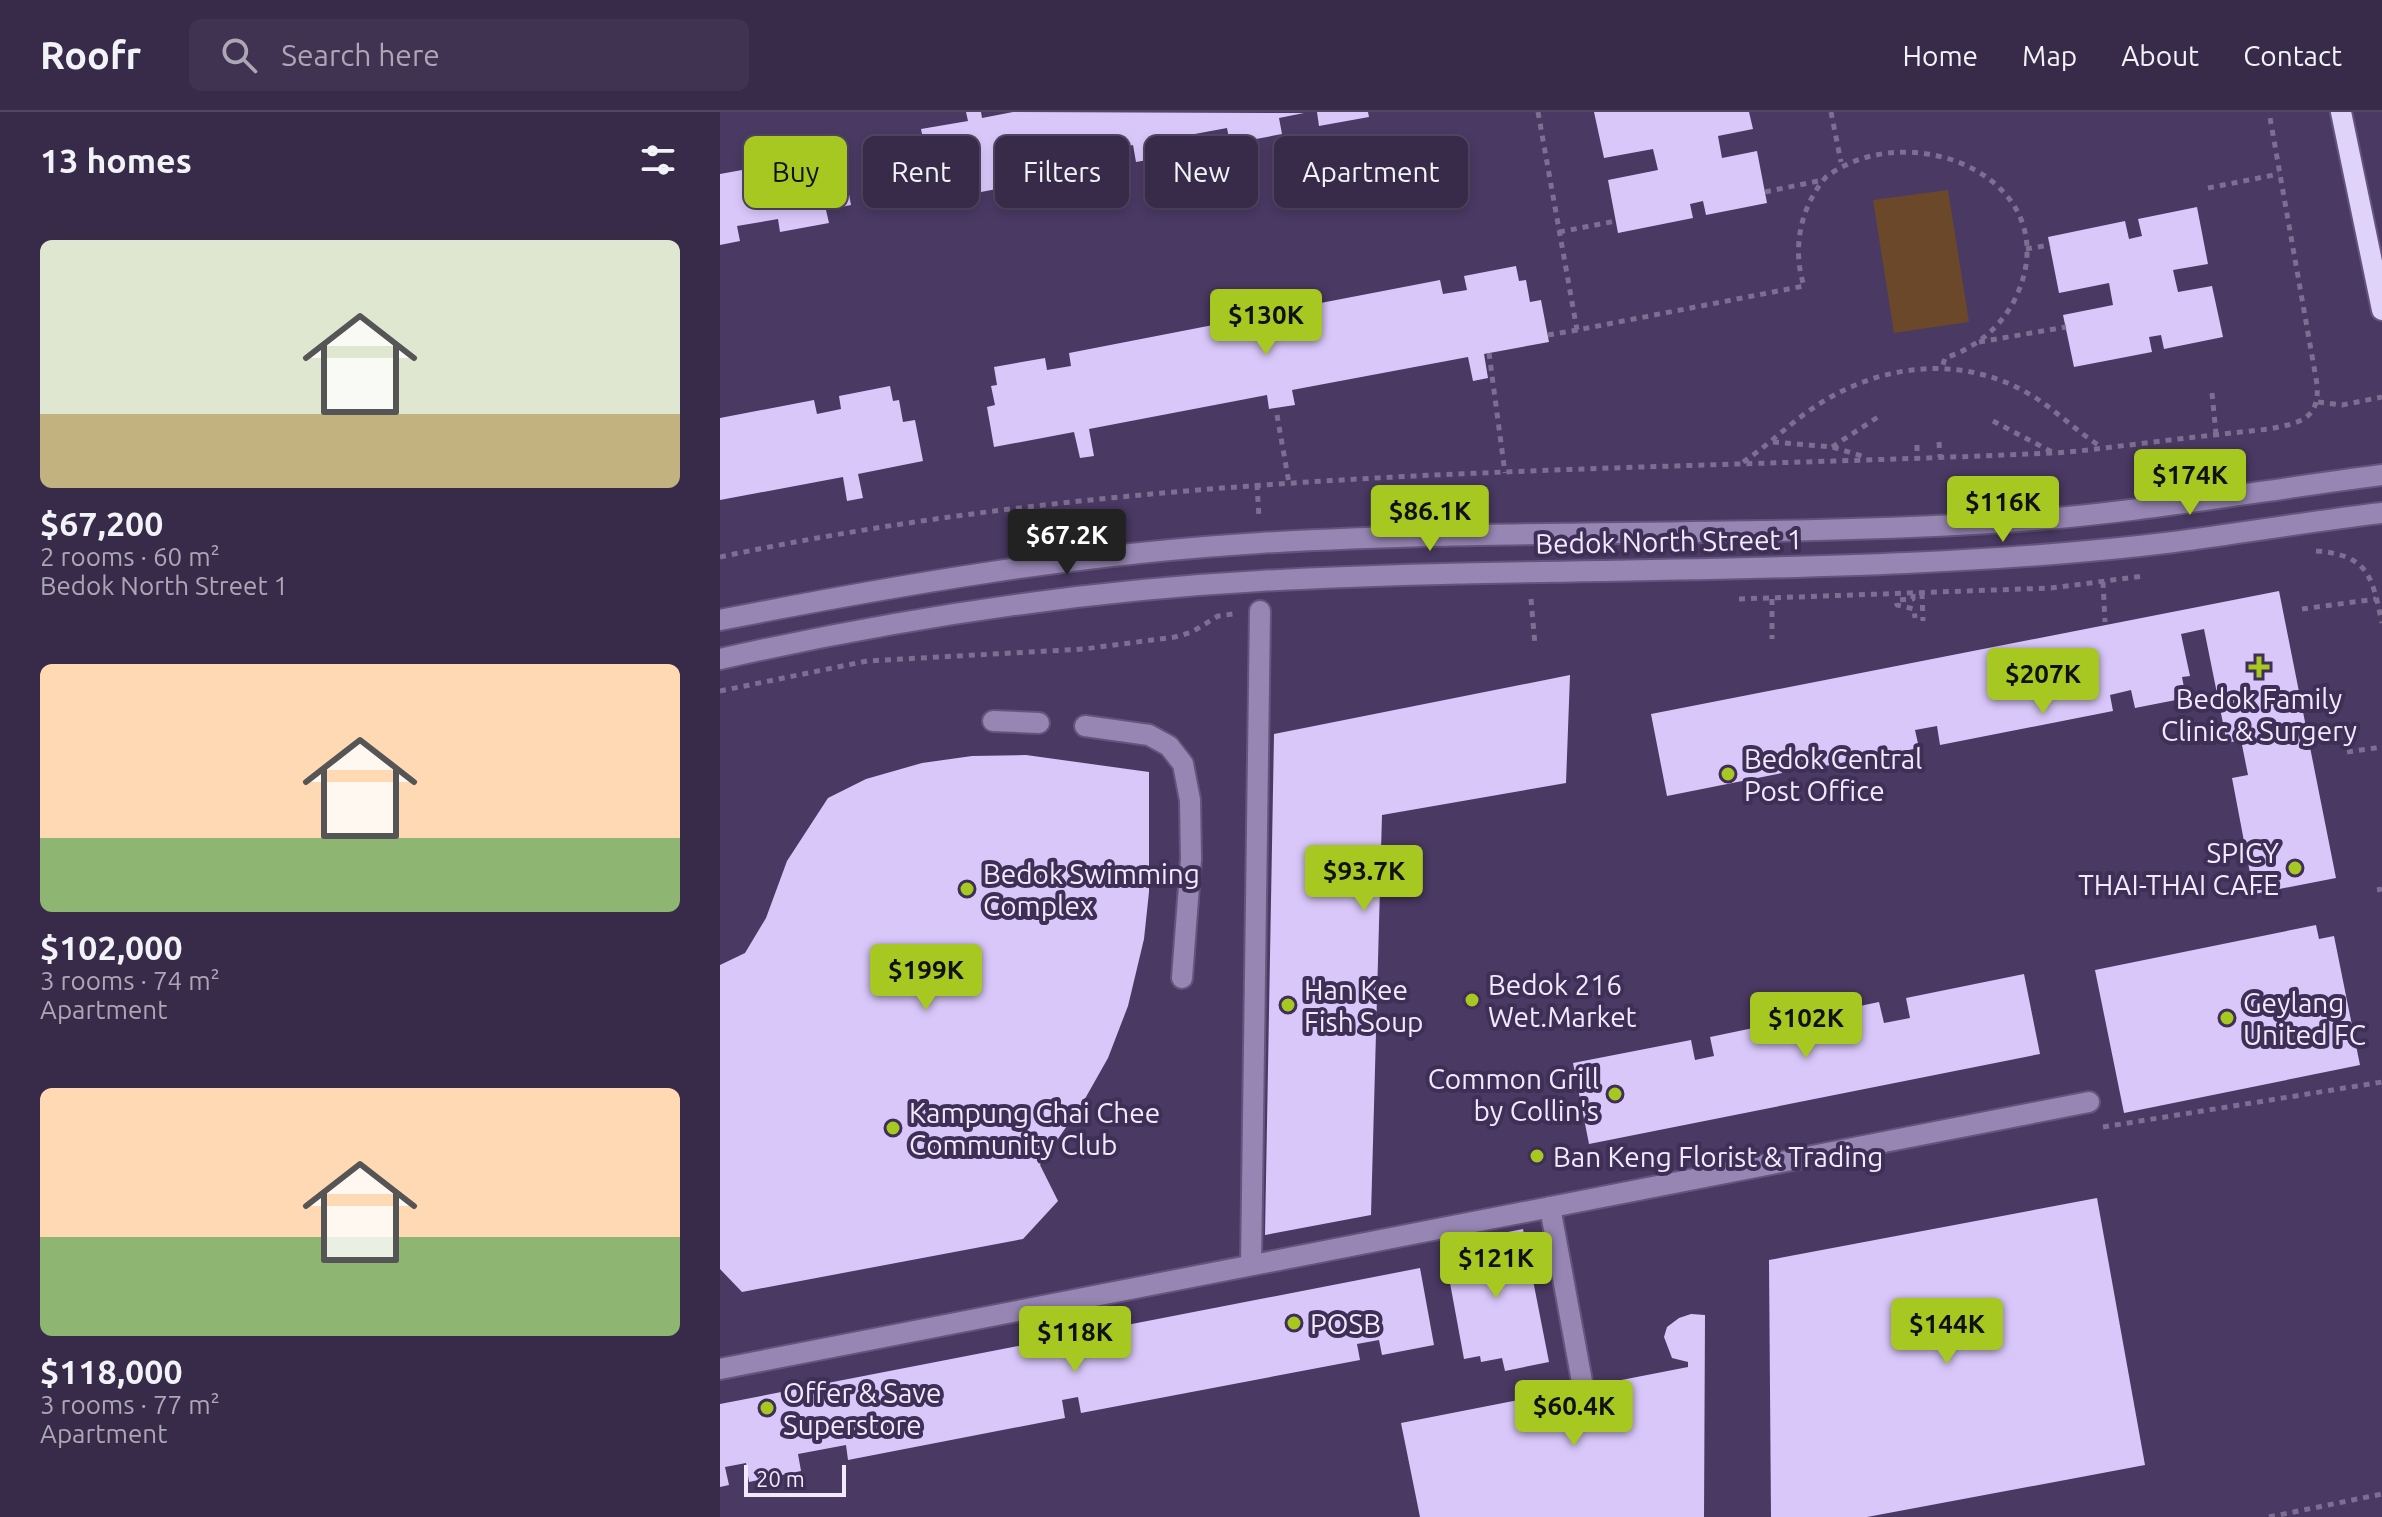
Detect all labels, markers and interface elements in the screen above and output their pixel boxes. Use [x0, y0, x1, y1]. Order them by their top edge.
search box [189, 19, 749, 91]
icon: search [217, 33, 261, 77]
text: Roofr [40, 34, 141, 76]
text: Search here [281, 38, 440, 72]
text: Home [1903, 40, 1978, 71]
text: Map [2022, 40, 2077, 71]
text: About [2121, 40, 2199, 71]
text: Contact [2243, 40, 2342, 71]
chip: Buy [744, 136, 847, 208]
chip: Rent [863, 136, 979, 208]
chip: Filters [995, 136, 1129, 208]
chip: New [1145, 136, 1258, 208]
chip: Apartment [1274, 136, 1468, 208]
icon: filters [636, 138, 680, 182]
text: 13 homes [40, 141, 192, 179]
pin: $130K [1210, 289, 1322, 357]
icon: home [288, 292, 432, 436]
text: $130K [1228, 300, 1304, 329]
pin: $174K [2134, 449, 2246, 517]
text: $174K [2152, 460, 2228, 489]
pin: $116K [1947, 476, 2059, 544]
pin: $86.1K [1365, 485, 1495, 553]
text: $116K [1965, 487, 2041, 516]
text: $86.1K [1389, 496, 1471, 525]
text: $67,200 [40, 504, 163, 542]
pin: $67.2K [1002, 509, 1132, 577]
text: $67.2K [1026, 520, 1108, 549]
street label: Bedok North Street 1 [1535, 523, 1803, 559]
text: 2 rooms · 60 m² [40, 542, 220, 571]
text: Bedok North Street 1 [40, 571, 288, 600]
pin: $207K [1987, 648, 2099, 716]
marker: Bedok Family Clinic & Surgery [2248, 656, 2270, 678]
text: $207K [2005, 659, 2081, 688]
place label: Bedok Family Clinic & Surgery [2161, 683, 2357, 746]
icon: home [288, 716, 432, 860]
place label: Bedok Central Post Office [1744, 743, 1922, 806]
marker: Bedok Central Post Office [1719, 765, 1737, 783]
place label: SPICY THAI-THAI CAFE [2078, 837, 2279, 900]
pin: $93.7K [1299, 845, 1429, 913]
text: $93.7K [1323, 856, 1405, 885]
place label: Bedok Swimming Complex [983, 858, 1200, 921]
marker: SPICY THAI-THAI CAFE [2286, 859, 2304, 877]
marker: Bedok Swimming Complex [958, 880, 976, 898]
text: $102,000 [40, 928, 183, 966]
pin: $199K [870, 944, 982, 1012]
text: $199K [888, 955, 964, 984]
text: 3 rooms · 74 m² [40, 966, 220, 995]
place label: Bedok 216 Wet.Market [1488, 969, 1637, 1032]
place label: Han Kee Fish Soup [1304, 974, 1424, 1037]
place label: Geylang United FC [2243, 987, 2366, 1050]
marker: Bedok 216 Wet.Market [1463, 991, 1481, 1009]
pin: $102K [1750, 992, 1862, 1060]
text: Apartment [40, 995, 167, 1024]
marker: Han Kee Fish Soup [1279, 996, 1297, 1014]
text: $102K [1768, 1003, 1844, 1032]
marker: Geylang United FC [2218, 1009, 2236, 1027]
place label: Common Grill by Collin's [1428, 1063, 1599, 1126]
marker: Common Grill by Collin's [1606, 1085, 1624, 1103]
place label: Kampung Chai Chee Community Club [909, 1097, 1160, 1160]
marker: Kampung Chai Chee Community Club [884, 1119, 902, 1137]
icon: home [288, 1140, 432, 1284]
place label: Ban Keng Florist & Trading [1553, 1141, 1883, 1172]
marker: Ban Keng Florist & Trading [1528, 1147, 1546, 1165]
pin: $121K [1440, 1232, 1552, 1300]
text: $121K [1458, 1243, 1534, 1272]
pin: $144K [1891, 1298, 2003, 1366]
pin: $118K [1019, 1306, 1131, 1374]
place label: POSB [1310, 1308, 1381, 1339]
text: $144K [1909, 1309, 1985, 1338]
marker: POSB [1285, 1314, 1303, 1332]
text: $118K [1037, 1317, 1113, 1346]
text: $118,000 [40, 1352, 183, 1390]
place label: Offer & Save Superstore [783, 1377, 941, 1440]
pin: $60.4K [1509, 1380, 1639, 1448]
text: 3 rooms · 77 m² [40, 1390, 220, 1419]
text: $60.4K [1533, 1391, 1615, 1420]
marker: Offer & Save Superstore [758, 1399, 776, 1417]
text: Apartment [40, 1419, 167, 1448]
scale bar [744, 1461, 846, 1497]
text: 20 m [756, 1466, 805, 1491]

